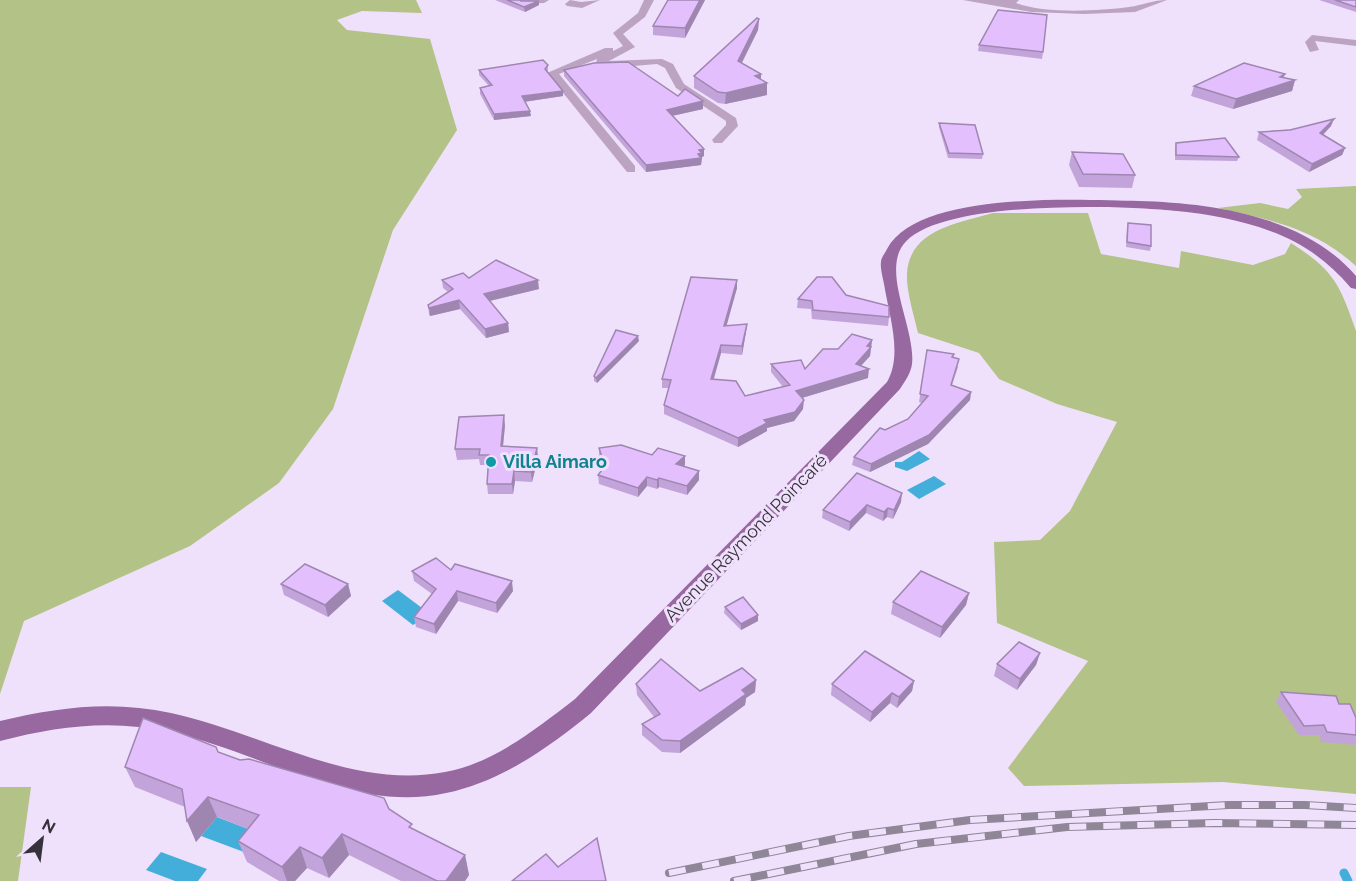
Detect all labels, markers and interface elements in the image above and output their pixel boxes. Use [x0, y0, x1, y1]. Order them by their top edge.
street label: Avenue Raymond Poincaré [660, 449, 832, 626]
place label: Villa Aimaro [503, 451, 607, 472]
marker: Villa Aimaro [484, 455, 498, 469]
north arrow [12, 809, 72, 869]
text: N [39, 815, 59, 837]

